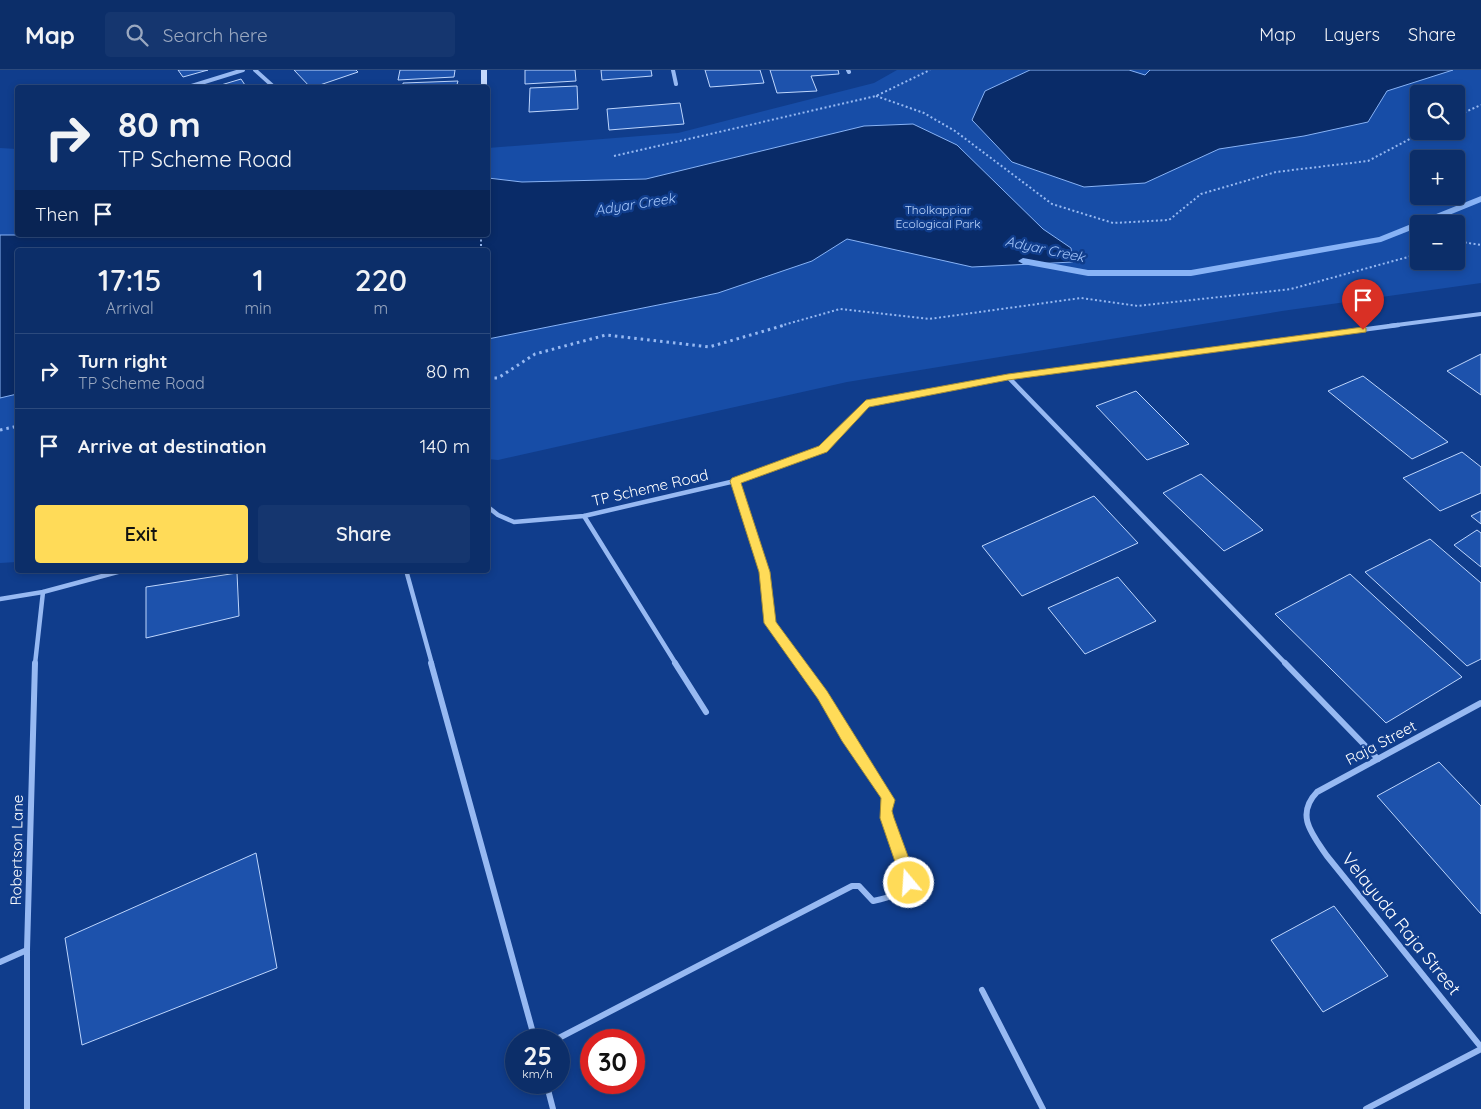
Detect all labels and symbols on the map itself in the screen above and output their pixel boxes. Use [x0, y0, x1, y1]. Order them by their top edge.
water label: Adyar Creek [594, 189, 678, 219]
park label: Tholkappiar Ecological Park [895, 202, 981, 231]
water label: Adyar Creek [1004, 232, 1088, 267]
pin [1342, 279, 1384, 330]
street label: TP Scheme Road [590, 465, 710, 510]
street label: Raja Street [1342, 716, 1419, 769]
street label: Robertson Lane [6, 794, 27, 906]
street label: Velayuda Raja Street [1337, 848, 1466, 1000]
position arrow [882, 856, 934, 908]
speed limit sign: 30 [580, 1029, 645, 1094]

